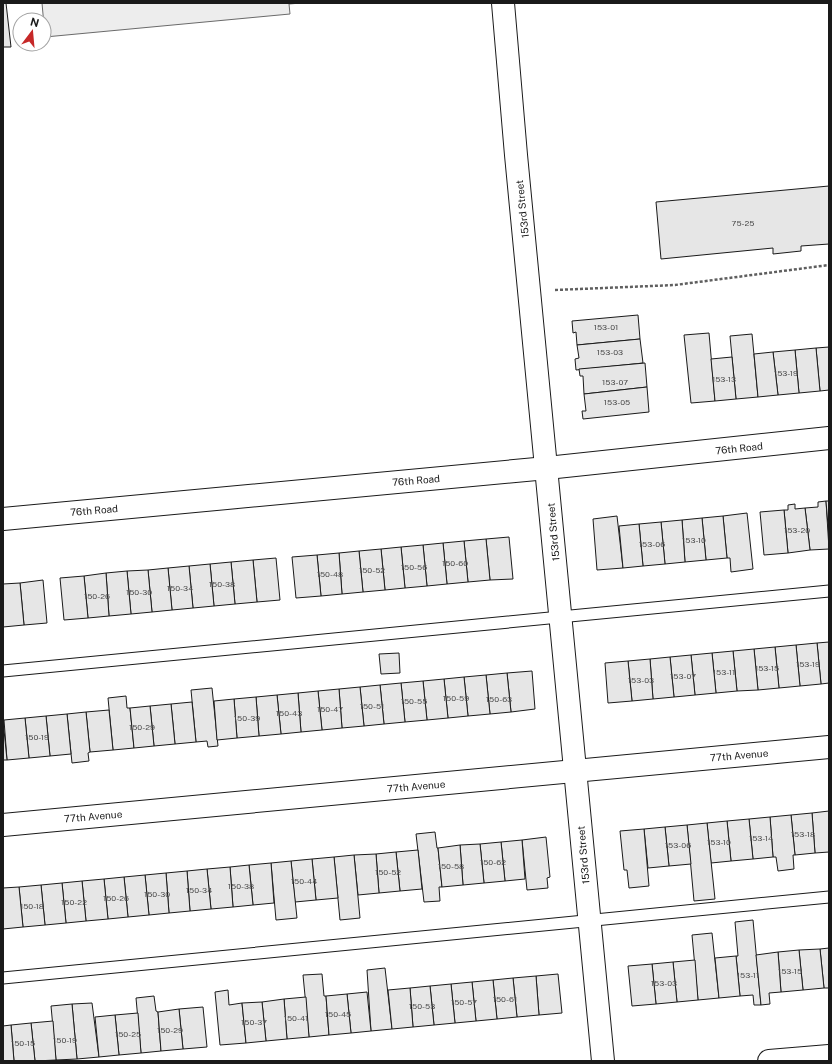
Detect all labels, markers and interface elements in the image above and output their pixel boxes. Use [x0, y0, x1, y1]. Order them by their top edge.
north arrow [12, 12, 52, 52]
text: N [29, 15, 41, 29]
street label: 153rd Street [513, 179, 531, 239]
house number: 75-25 [732, 218, 754, 228]
house number: 153-01 [594, 322, 618, 332]
house number: 153-03 [597, 347, 623, 357]
house number: 153-19 [774, 368, 798, 378]
house number: 153-13 [712, 374, 736, 384]
house number: 153-07 [602, 377, 628, 387]
house number: 153-05 [604, 397, 630, 407]
street label: 76th Road [715, 440, 763, 456]
street label: 76th Road [392, 472, 440, 488]
street label: 76th Road [70, 502, 118, 518]
street label: 153rd Street [544, 502, 562, 562]
house number: 153-20 [784, 525, 810, 535]
house number: 153-10 [682, 535, 706, 545]
house number: 153-06 [639, 539, 665, 549]
house number: 150-60 [442, 558, 468, 568]
house number: 150-56 [401, 562, 427, 572]
house number: 150-52 [359, 565, 385, 575]
house number: 150-48 [317, 569, 343, 579]
house number: 150-38 [209, 579, 235, 589]
house number: 150-34 [167, 583, 193, 593]
house number: 150-30 [126, 587, 152, 597]
house number: 150-26 [84, 591, 110, 601]
house number: 153-19 [796, 659, 820, 669]
house number: 153-15 [755, 663, 779, 673]
house number: 153-11 [713, 667, 735, 677]
house number: 153-07 [670, 671, 696, 681]
house number: 153-03 [628, 675, 654, 685]
house number: 150-59 [443, 693, 469, 703]
house number: 150-63 [486, 694, 512, 704]
house number: 150-55 [401, 696, 427, 706]
house number: 150-51 [360, 701, 384, 711]
house number: 150-47 [317, 704, 343, 714]
house number: 150-43 [276, 708, 302, 718]
house number: 150-39 [234, 713, 260, 723]
house number: 150-29 [129, 722, 155, 732]
house number: 150-19 [25, 732, 49, 742]
street label: 77th Avenue [709, 746, 769, 764]
street label: 77th Avenue [386, 777, 446, 795]
street label: 77th Avenue [63, 807, 123, 825]
street label: 153rd Street [574, 825, 592, 885]
house number: 153-18 [791, 829, 815, 839]
house number: 153-14 [749, 833, 773, 843]
house number: 153-10 [707, 837, 731, 847]
house number: 153-06 [665, 840, 691, 850]
house number: 150-62 [480, 857, 506, 867]
house number: 150-58 [438, 861, 464, 871]
house number: 150-52 [375, 867, 401, 877]
house number: 150-44 [291, 876, 317, 886]
house number: 150-38 [228, 881, 254, 891]
house number: 150-34 [186, 885, 212, 895]
house number: 150-30 [144, 889, 170, 899]
house number: 150-26 [103, 893, 129, 903]
house number: 150-22 [61, 897, 87, 907]
house number: 150-18 [20, 901, 44, 911]
house number: 153-15 [778, 966, 802, 976]
house number: 153-11 [737, 970, 759, 980]
house number: 153-03 [651, 978, 677, 988]
house number: 150-61 [493, 994, 517, 1004]
house number: 150-57 [451, 997, 477, 1007]
house number: 150-53 [409, 1001, 435, 1011]
house number: 150-45 [325, 1009, 351, 1019]
house number: 150-41 [284, 1013, 308, 1023]
house number: 150-37 [241, 1017, 267, 1027]
house number: 150-29 [157, 1025, 183, 1035]
house number: 150-25 [115, 1029, 141, 1039]
house number: 150-19 [53, 1035, 77, 1045]
house number: 150-15 [11, 1038, 35, 1048]

